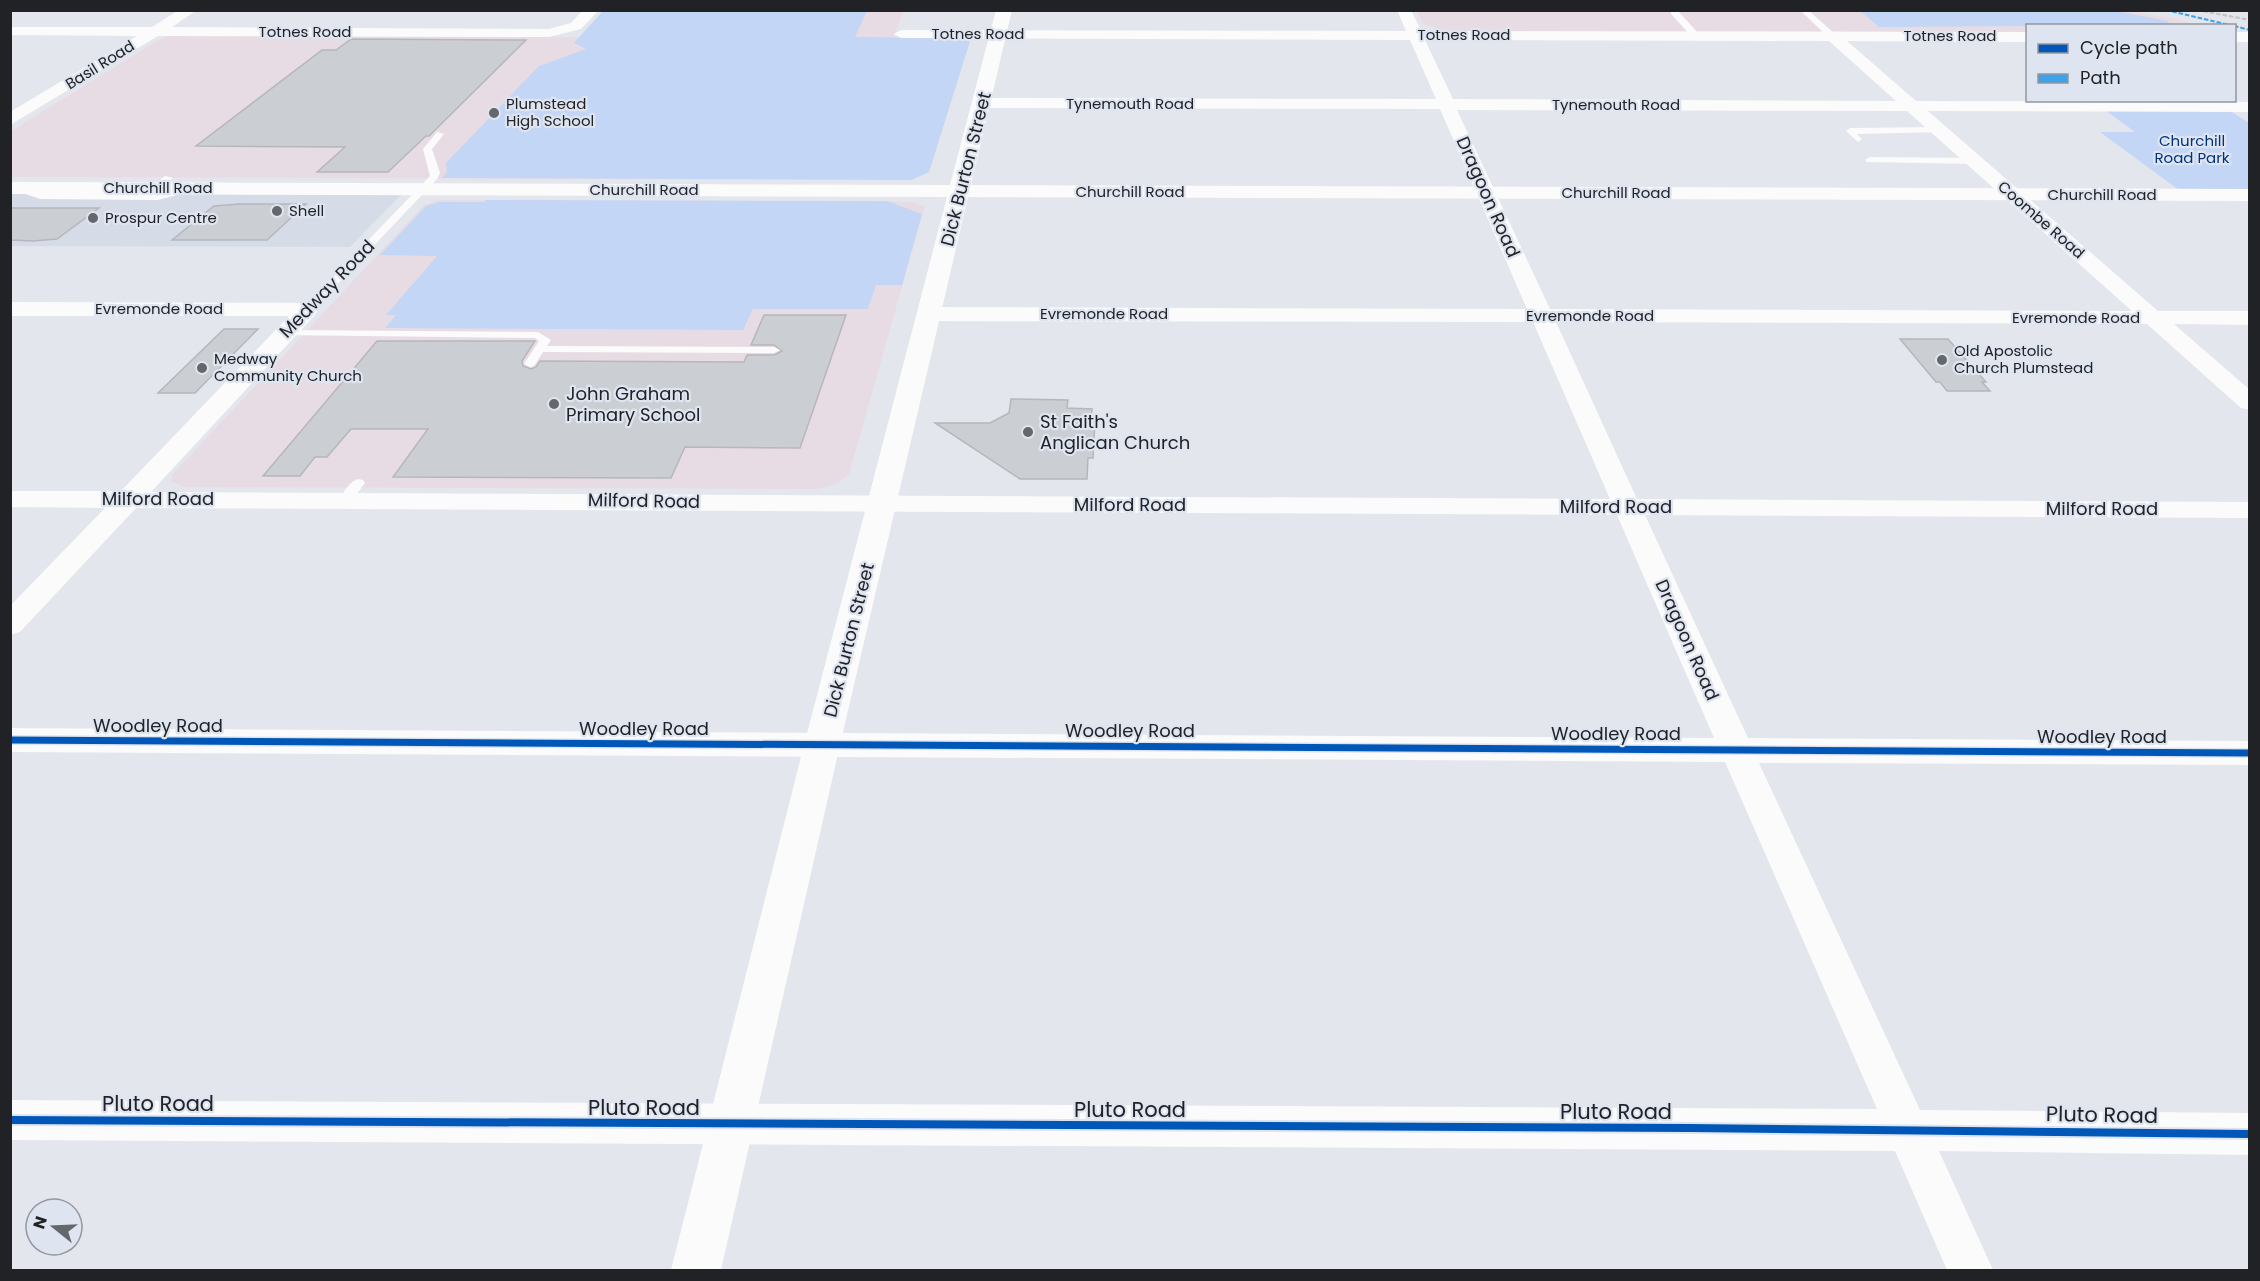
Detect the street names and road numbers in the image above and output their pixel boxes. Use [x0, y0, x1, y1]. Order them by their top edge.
street label: Totnes Road [259, 21, 351, 42]
street label: Totnes Road [932, 23, 1024, 44]
street label: Totnes Road [1418, 24, 1510, 45]
street label: Totnes Road [1904, 25, 1996, 46]
street label: Basil Road [61, 35, 138, 94]
street label: Dick Burton Street [934, 89, 997, 249]
street label: Tynemouth Road [1066, 93, 1194, 114]
street label: Tynemouth Road [1552, 94, 1680, 115]
street label: Dragoon Road [1451, 132, 1526, 261]
street label: Coombe Road [1993, 176, 2089, 263]
street label: Churchill Road [103, 177, 213, 198]
street label: Churchill Road [589, 179, 699, 200]
street label: Churchill Road [1075, 181, 1185, 202]
street label: Churchill Road [1561, 182, 1671, 203]
street label: Churchill Road [2047, 184, 2157, 205]
street label: Medway Road [273, 234, 380, 343]
street label: Evremonde Road [95, 298, 223, 319]
street label: Evremonde Road [1040, 303, 1168, 324]
street label: Evremonde Road [1526, 305, 1654, 326]
street label: Evremonde Road [2012, 307, 2140, 328]
street label: Milford Road [102, 486, 214, 511]
street label: Milford Road [588, 487, 700, 514]
street label: Milford Road [1074, 492, 1186, 517]
street label: Milford Road [1560, 494, 1672, 519]
street label: Milford Road [2046, 496, 2158, 521]
street label: Dick Burton Street [817, 560, 880, 720]
street label: Dragoon Road [1650, 575, 1725, 704]
street label: Woodley Road [93, 713, 223, 738]
street label: Woodley Road [579, 716, 709, 741]
street label: Woodley Road [1065, 718, 1195, 743]
street label: Woodley Road [1551, 721, 1681, 746]
street label: Woodley Road [2037, 724, 2167, 749]
street label: Pluto Road [102, 1089, 214, 1118]
street label: Pluto Road [588, 1093, 700, 1122]
street label: Pluto Road [1074, 1095, 1186, 1124]
street label: Pluto Road [1560, 1097, 1672, 1126]
street label: Pluto Road [2046, 1099, 2158, 1130]

